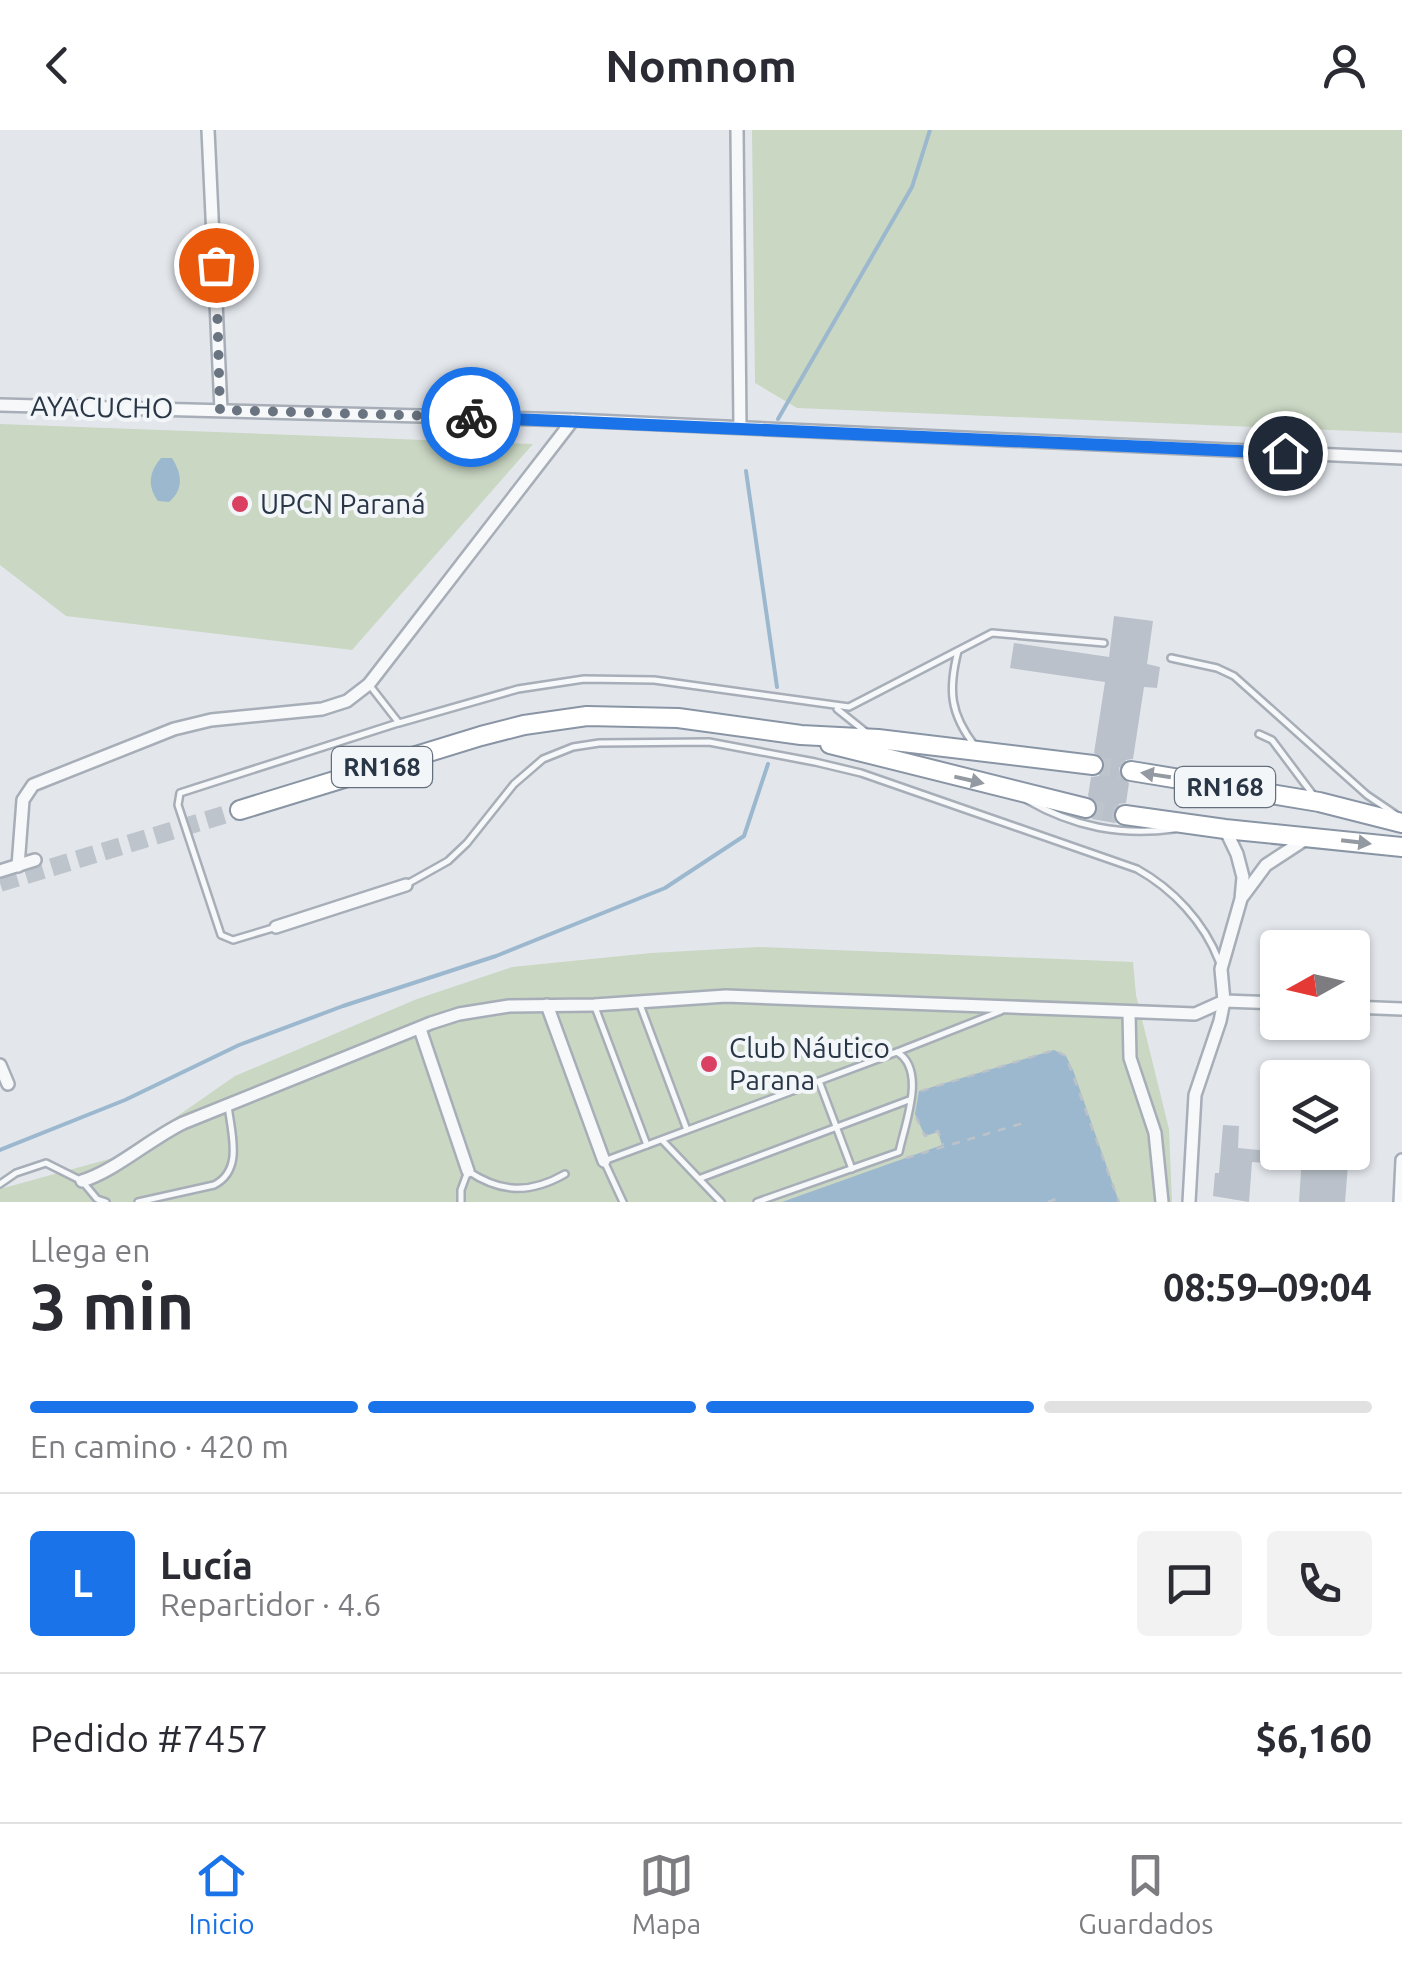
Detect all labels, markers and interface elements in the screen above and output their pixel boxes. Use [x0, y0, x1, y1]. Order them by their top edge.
icon: back [30, 38, 85, 93]
icon: person [1317, 38, 1372, 93]
text: Nomnom [605, 40, 797, 91]
pin [174, 223, 259, 308]
icon: bag [189, 238, 244, 293]
courier [421, 367, 521, 467]
street label: AYACUCHO [30, 390, 174, 423]
icon: bike [444, 390, 499, 445]
pin [1243, 411, 1328, 496]
icon: home [1258, 426, 1313, 481]
place label: UPCN Paraná [260, 488, 426, 519]
marker: UPCN Paraná [229, 493, 251, 515]
road number: RN168 [332, 747, 432, 787]
one-way arrow [1140, 767, 1171, 782]
road number: RN168 [1175, 767, 1275, 807]
one-way arrow [954, 773, 985, 788]
one-way arrow [1340, 834, 1372, 850]
north arrow [1260, 930, 1370, 1040]
map controls [1260, 930, 1370, 1170]
place label: Club Náutico Parana [729, 1032, 890, 1095]
marker: Club Náutico Parana [698, 1053, 720, 1075]
button: layers [1260, 1060, 1370, 1170]
text: Llega en [30, 1232, 150, 1268]
text: 08:59–09:04 [1163, 1266, 1372, 1308]
text: 3 min [30, 1269, 194, 1342]
text: En camino · 420 m [30, 1428, 289, 1464]
button: chat [1137, 1531, 1242, 1636]
button: phone [1267, 1531, 1372, 1636]
text: Lucía [160, 1544, 253, 1586]
text: L [72, 1562, 93, 1604]
text: Repartidor · 4.6 [160, 1586, 381, 1622]
text: Pedido #7457 [30, 1717, 268, 1759]
text: $6,160 [1255, 1717, 1372, 1759]
tab: Inicio [189, 1848, 255, 1939]
tab: Mapa [632, 1848, 701, 1939]
tab: Guardados [1078, 1848, 1213, 1939]

